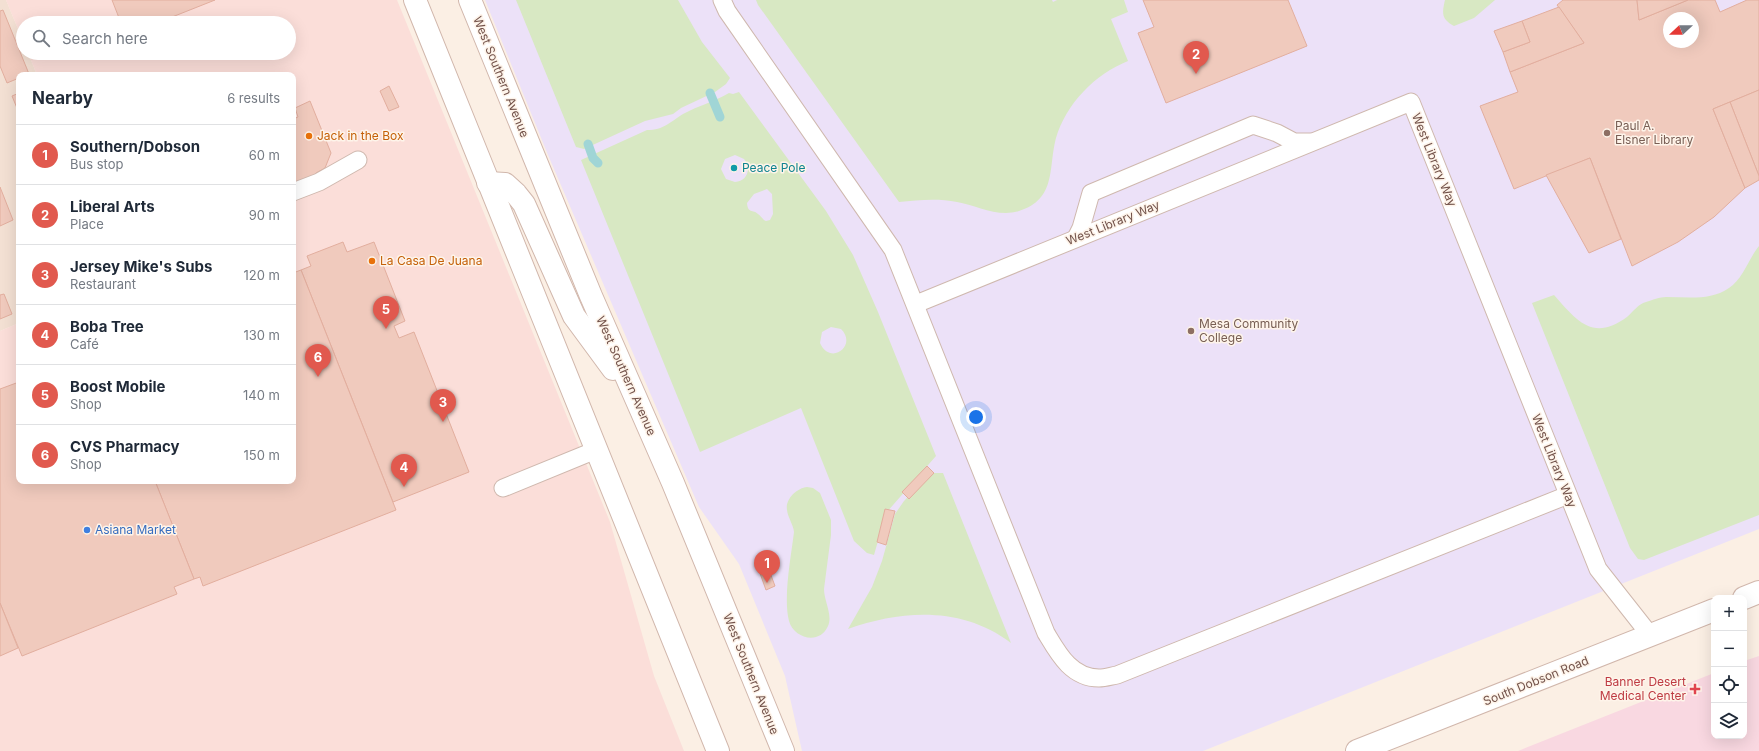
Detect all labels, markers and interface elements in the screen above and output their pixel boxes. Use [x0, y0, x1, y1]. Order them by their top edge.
north arrow [1663, 12, 1699, 48]
street label: West Southern Avenue [470, 14, 533, 140]
search box [16, 16, 296, 60]
icon: search [30, 27, 52, 49]
text: Search here [62, 29, 148, 48]
pin: 2 [1183, 41, 1209, 74]
text: Nearby [32, 88, 93, 108]
text: 6 results [227, 90, 280, 106]
street label: West Library Way [1409, 111, 1460, 209]
place label: Paul A. Elsner Library [1615, 118, 1693, 147]
place label: Jack in the Box [317, 128, 404, 143]
marker: Paul A. Elsner Library [1602, 128, 1612, 138]
marker: Jack in the Box [304, 131, 314, 141]
text: Southern/Dobson [70, 137, 200, 156]
text: 1 [42, 147, 48, 163]
text: 60 m [249, 147, 280, 163]
text: Bus stop [70, 156, 123, 172]
place label: Peace Pole [742, 160, 805, 175]
marker: Peace Pole [729, 163, 739, 173]
text: Liberal Arts [70, 197, 155, 216]
street label: West Library Way [1064, 197, 1162, 248]
text: 2 [41, 207, 49, 223]
text: 90 m [249, 207, 280, 223]
text: Place [70, 216, 104, 232]
place label: La Casa De Juana [380, 253, 482, 268]
marker: La Casa De Juana [367, 256, 377, 266]
text: Jersey Mike's Subs [70, 257, 212, 276]
text: 3 [41, 267, 49, 283]
text: 120 m [244, 267, 280, 283]
text: Restaurant [70, 276, 136, 292]
pin: 5 [373, 296, 399, 329]
street label: West Southern Avenue [593, 314, 660, 438]
place label: Mesa Community College [1199, 316, 1299, 345]
text: Boba Tree [70, 317, 144, 336]
marker: Mesa Community College [1186, 326, 1196, 336]
text: 4 [41, 327, 49, 343]
text: 130 m [243, 327, 280, 343]
text: Café [70, 336, 99, 352]
pin: 6 [305, 344, 331, 377]
text: Boost Mobile [70, 377, 165, 396]
text: 5 [41, 387, 49, 403]
text: 140 m [243, 387, 280, 403]
pin: 3 [430, 389, 456, 422]
text: Shop [70, 396, 102, 412]
your location [966, 407, 986, 427]
street label: West Library Way [1529, 412, 1580, 510]
text: CVS Pharmacy [70, 437, 180, 456]
text: 6 [41, 447, 49, 463]
text: 150 m [244, 447, 280, 463]
pin: 4 [391, 454, 417, 487]
text: Shop [70, 456, 102, 472]
place label: Asiana Market [95, 522, 176, 537]
marker: Asiana Market [82, 525, 92, 535]
pin: 1 [754, 550, 780, 583]
map controls [1711, 595, 1747, 739]
button: + [1711, 595, 1747, 631]
street label: West Southern Avenue [720, 611, 783, 737]
button: − [1711, 631, 1747, 667]
street label: South Dobson Road [1481, 653, 1591, 709]
button: locate [1711, 667, 1747, 703]
place label: Banner Desert Medical Center [1600, 674, 1686, 703]
marker: Banner Desert Medical Center [1689, 683, 1701, 695]
button: layers [1711, 703, 1747, 739]

